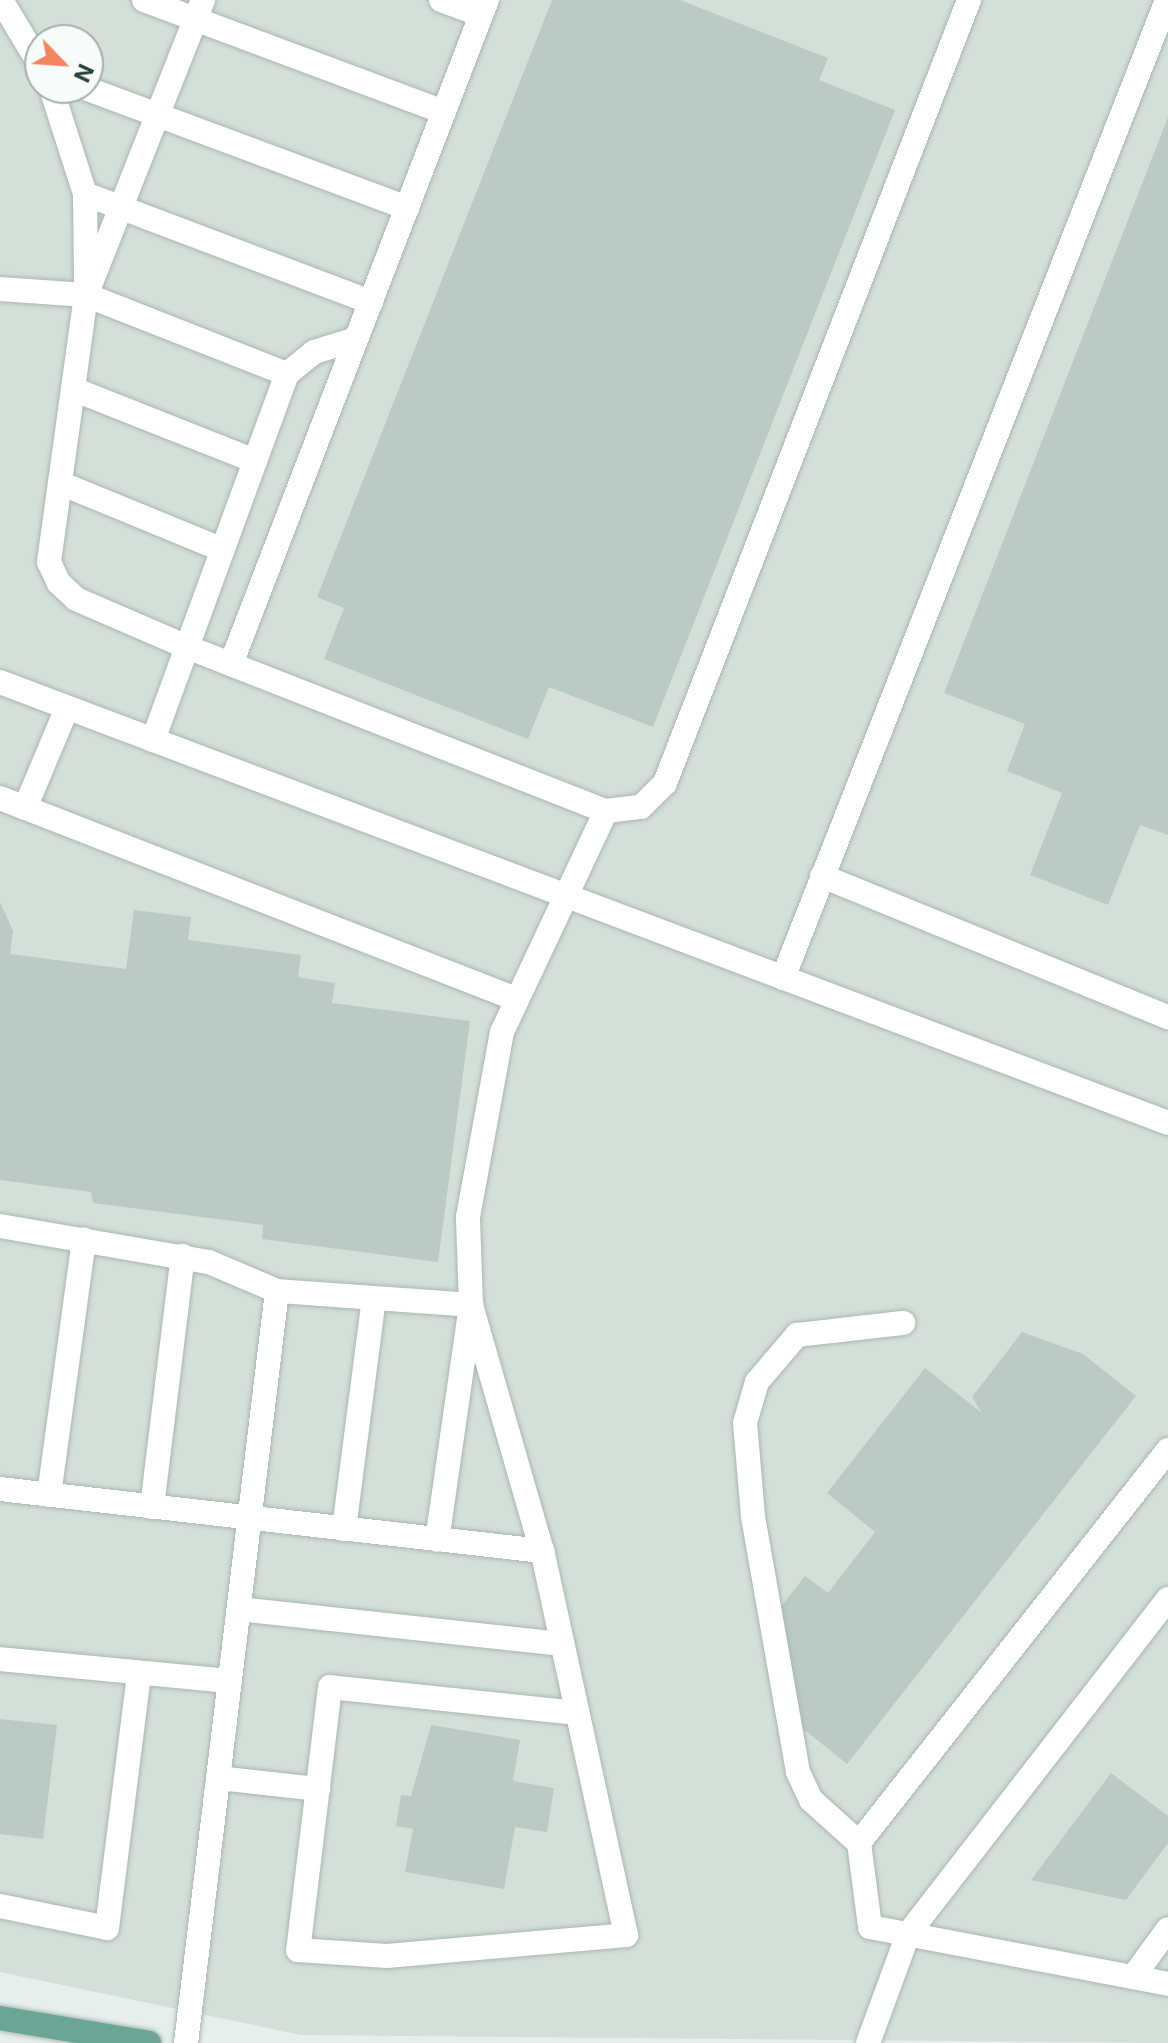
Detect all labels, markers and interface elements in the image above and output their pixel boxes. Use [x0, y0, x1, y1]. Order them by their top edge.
north arrow [24, 24, 104, 104]
text: N [69, 60, 99, 86]

